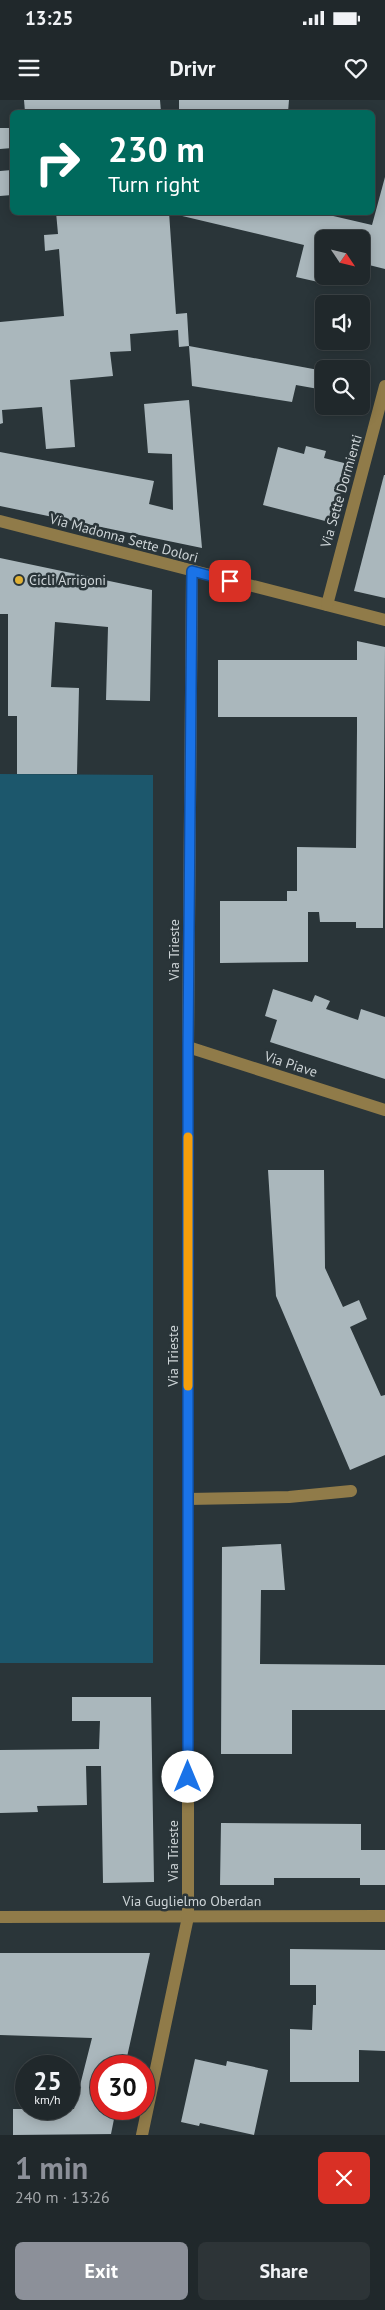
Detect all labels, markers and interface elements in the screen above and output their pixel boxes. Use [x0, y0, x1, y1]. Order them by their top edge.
text: 13:25 [25, 6, 73, 30]
icon: menu [15, 54, 43, 82]
text: Drivr [169, 54, 216, 82]
icon: heart [342, 54, 370, 82]
text: 230 m [108, 126, 205, 172]
icon: right [25, 130, 90, 195]
text: Turn right [108, 170, 200, 198]
north arrow [315, 230, 370, 285]
map controls [315, 230, 370, 415]
button: sound [315, 295, 370, 350]
button: search [315, 360, 370, 415]
street label: Via Sette Dormienti [316, 432, 366, 551]
street label: Via Madonna Sette Dolori [47, 509, 200, 566]
pin [209, 560, 251, 602]
icon: arrive [216, 567, 244, 595]
place label: Cicli Arrigoni [29, 571, 106, 589]
marker: Cicli Arrigoni [13, 574, 25, 586]
street label: Via Trieste [165, 919, 183, 982]
street label: Via Piave [261, 1047, 320, 1081]
street label: Via Trieste [164, 1325, 182, 1388]
position arrow [161, 1750, 213, 1802]
street label: Via Trieste [164, 1820, 182, 1883]
street label: Via Guglielmo Oberdan [122, 1892, 261, 1910]
speed limit sign: 30 [90, 2055, 155, 2120]
text: 25 [33, 2065, 62, 2097]
text: km/h [34, 2092, 61, 2107]
text: 1 min [15, 2148, 88, 2187]
button: close [318, 2152, 370, 2204]
text: 240 m · 13:26 [15, 2187, 110, 2207]
button: Exit [15, 2242, 188, 2300]
button: Share [198, 2242, 370, 2300]

